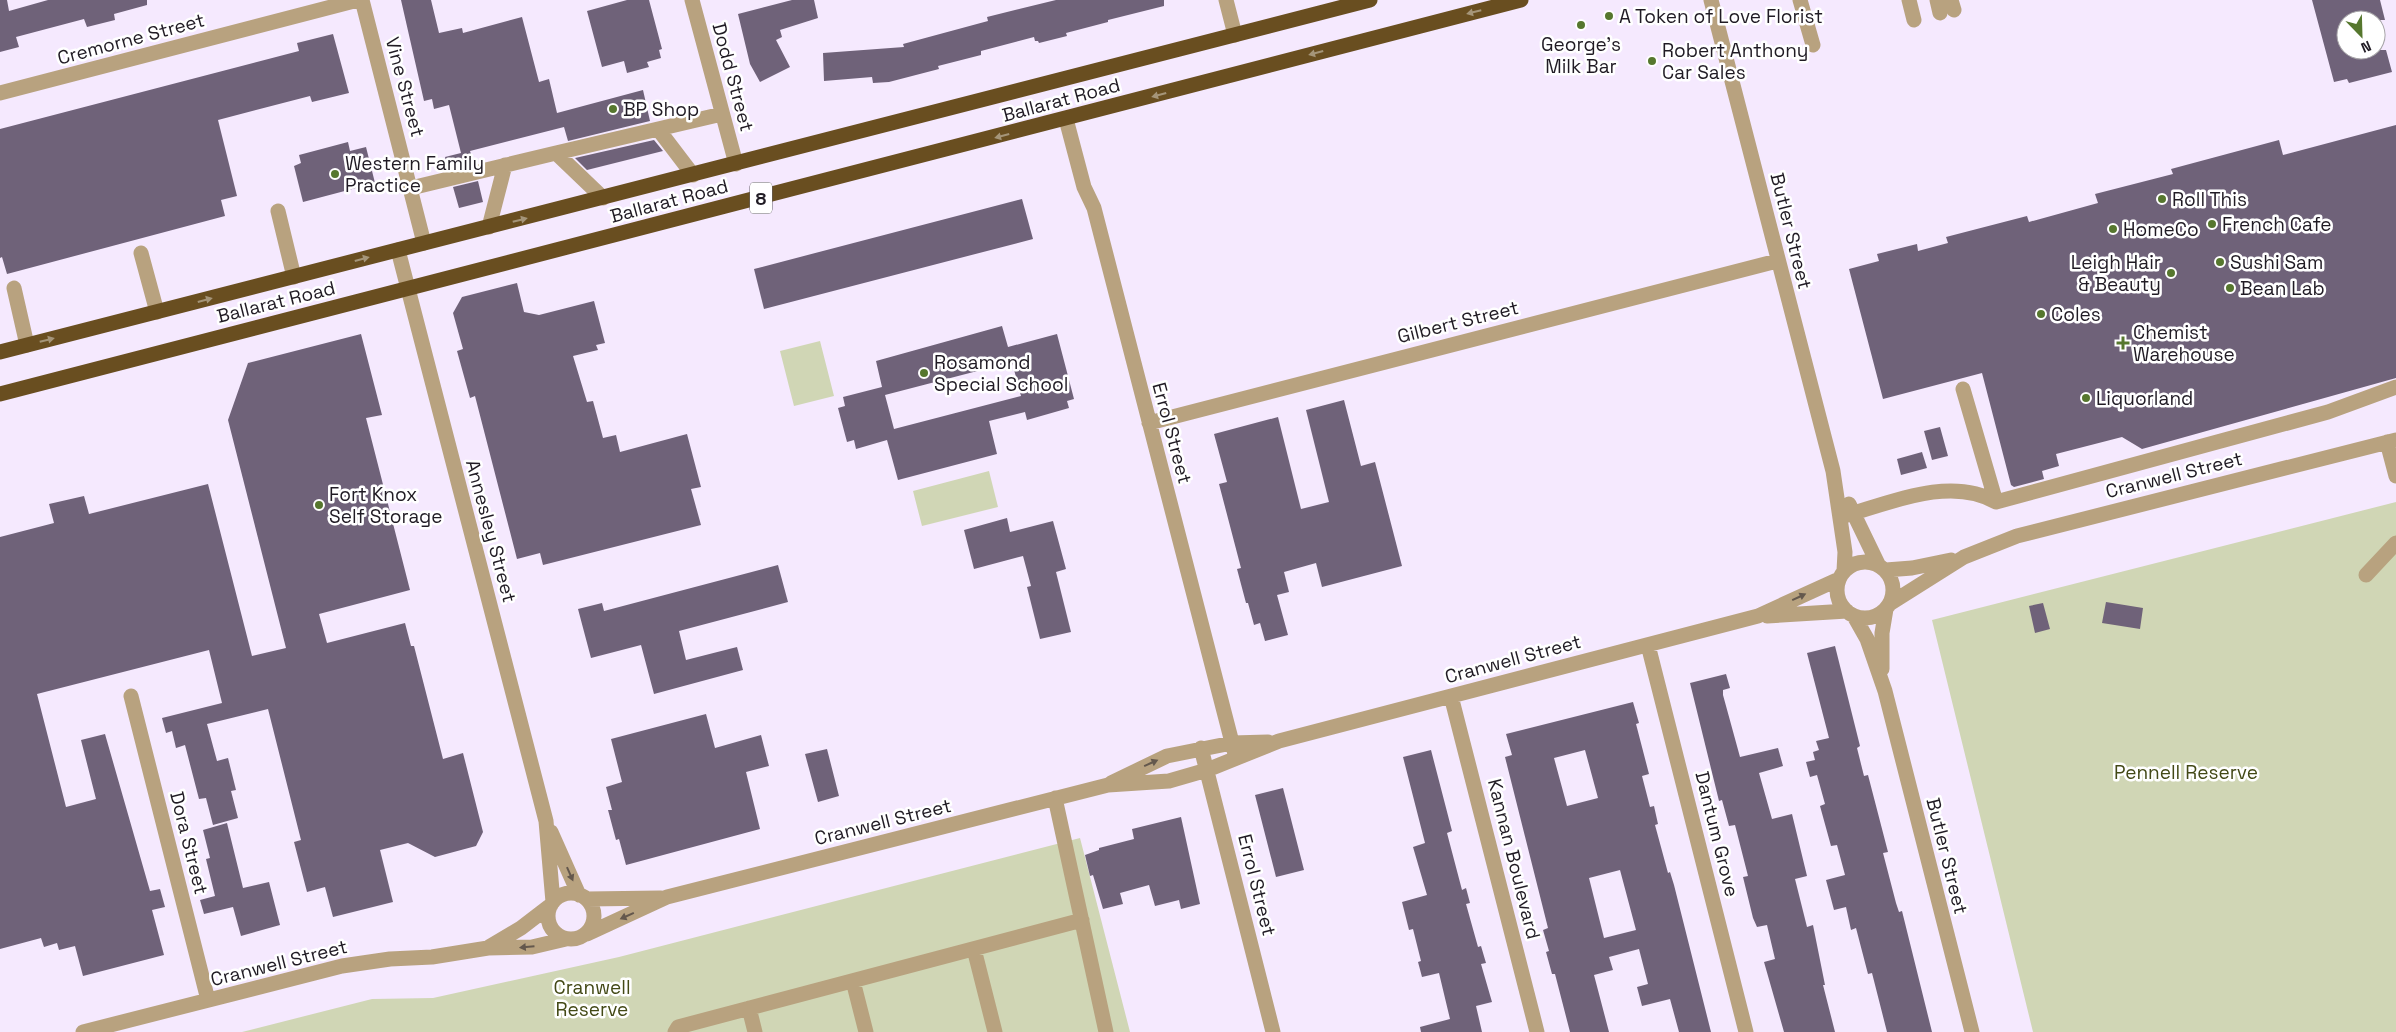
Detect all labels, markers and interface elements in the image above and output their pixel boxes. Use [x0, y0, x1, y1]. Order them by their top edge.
place label: A Token of Love Florist [1619, 4, 1823, 29]
street label: Cremorne Street [55, 7, 207, 71]
one-way arrow [1466, 8, 1481, 16]
marker: A Token of Love Florist [1603, 10, 1615, 22]
north arrow [2336, 10, 2386, 60]
marker: George's Milk Bar [1575, 19, 1587, 31]
street label: Dodd Street [706, 20, 760, 134]
place label: George's Milk Bar [1541, 32, 1621, 79]
street label: Vine Street [380, 34, 430, 140]
text: N [2358, 37, 2374, 57]
place label: Robert Anthony Car Sales [1662, 38, 1808, 85]
one-way arrow [1309, 50, 1324, 58]
marker: Robert Anthony Car Sales [1646, 55, 1658, 67]
street label: Ballarat Road [999, 72, 1123, 128]
one-way arrow [1152, 91, 1167, 99]
place label: BP Shop [623, 97, 699, 122]
marker: BP Shop [607, 103, 619, 115]
one-way arrow [994, 132, 1009, 140]
place label: Western Family Practice [345, 151, 484, 198]
marker: Western Family Practice [329, 168, 341, 180]
street label: Butler Street [1764, 170, 1818, 292]
street label: Ballarat Road [607, 173, 731, 229]
road number: 8 [750, 182, 772, 214]
place label: Roll This [2172, 187, 2247, 212]
marker: Roll This [2156, 193, 2168, 205]
place label: French Cafe [2222, 212, 2332, 237]
one-way arrow [512, 215, 527, 223]
place label: HomeCo [2123, 217, 2199, 242]
marker: French Cafe [2206, 218, 2218, 230]
marker: HomeCo [2107, 223, 2119, 235]
place label: Leigh Hair & Beauty [2071, 250, 2161, 297]
place label: Sushi Sam [2230, 250, 2323, 275]
one-way arrow [355, 255, 370, 263]
marker: Sushi Sam [2214, 256, 2226, 268]
marker: Leigh Hair & Beauty [2165, 267, 2177, 279]
street label: Ballarat Road [214, 275, 338, 329]
place label: Bean Lab [2240, 276, 2325, 301]
marker: Bean Lab [2224, 282, 2236, 294]
street label: Gilbert Street [1395, 295, 1521, 349]
one-way arrow [197, 296, 212, 304]
place label: Coles [2051, 302, 2101, 327]
marker: Coles [2035, 308, 2047, 320]
place label: Chemist Warehouse [2133, 320, 2235, 367]
one-way arrow [40, 336, 55, 344]
marker: Chemist Warehouse [2117, 337, 2129, 349]
place label: Rosamond Special School [934, 350, 1068, 397]
marker: Rosamond Special School [918, 367, 930, 379]
street label: Errol Street [1146, 380, 1198, 486]
place label: Liquorland [2096, 386, 2193, 411]
marker: Liquorland [2080, 392, 2092, 404]
street label: Cranwell Street [2103, 446, 2245, 504]
street label: Annesley Street [460, 457, 522, 605]
place label: Fort Knox Self Storage [329, 482, 443, 529]
marker: Fort Knox Self Storage [313, 499, 325, 511]
one-way arrow [1791, 593, 1806, 602]
street label: Cranwell Street [1442, 629, 1584, 689]
one-way arrow [1144, 758, 1158, 766]
park label: Pennell Reserve [2114, 760, 2258, 785]
street label: Dantum Grove [1689, 769, 1745, 899]
street label: Kannan Boulevard [1482, 776, 1546, 942]
street label: Dora Street [164, 789, 214, 897]
street label: Cranwell Street [812, 793, 954, 851]
street label: Butler Street [1920, 795, 1974, 917]
street label: Errol Street [1232, 832, 1282, 938]
one-way arrow [566, 867, 574, 881]
one-way arrow [620, 912, 634, 920]
street label: Cranwell Street [208, 934, 350, 992]
one-way arrow [519, 943, 535, 951]
park label: Cranwell Reserve [553, 975, 631, 1022]

